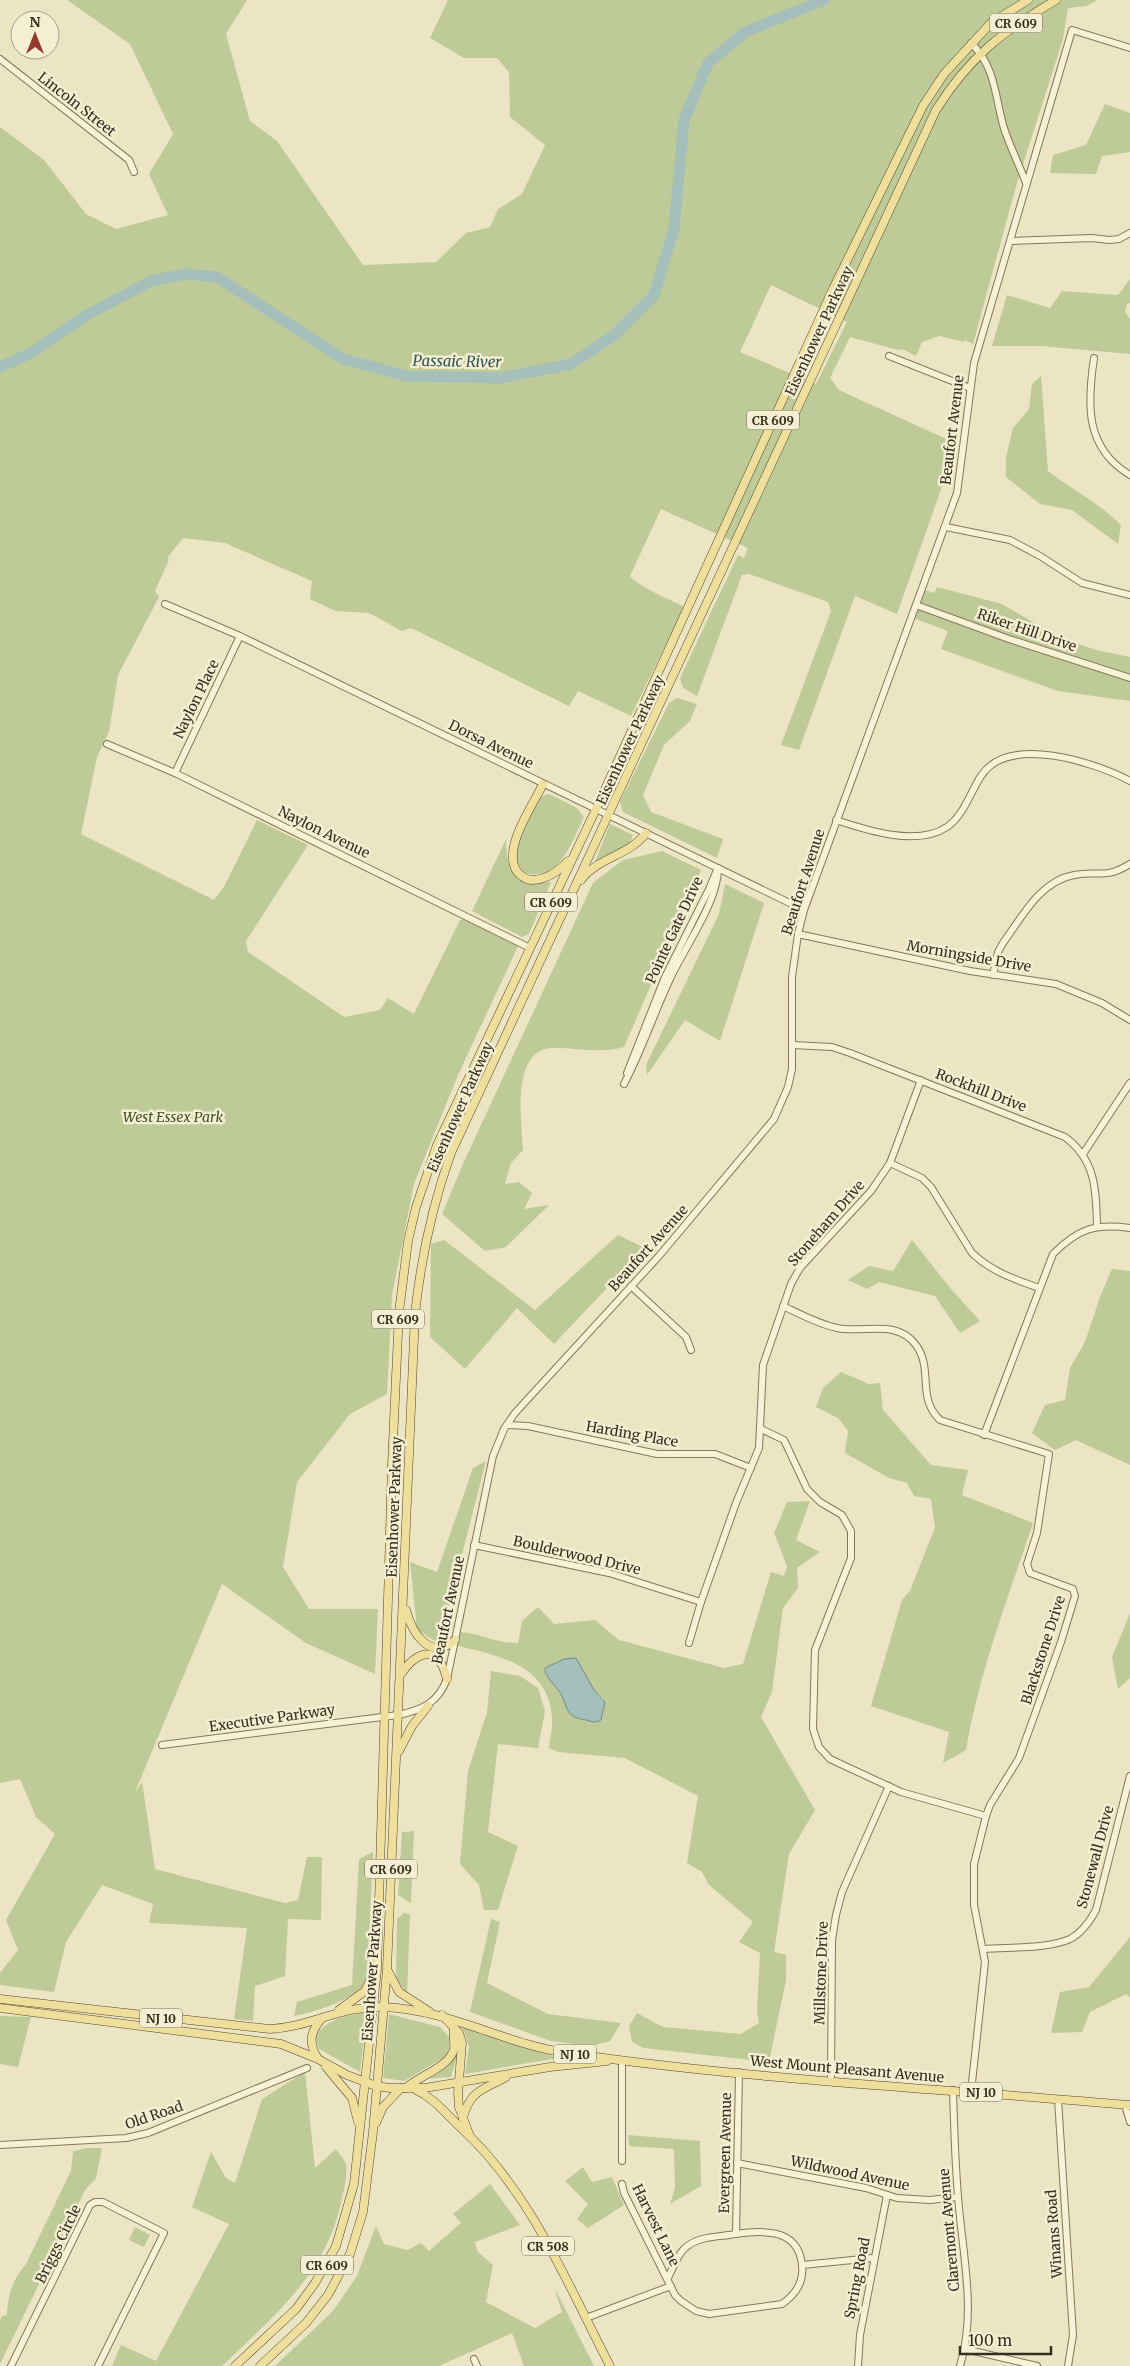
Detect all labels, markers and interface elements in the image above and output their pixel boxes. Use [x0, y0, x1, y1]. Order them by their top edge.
north arrow [10, 10, 60, 60]
text: N [29, 13, 41, 31]
road number: CR 609 [990, 13, 1042, 32]
street label: Lincoln Street [34, 68, 120, 140]
street label: Eisenhower Parkway [781, 262, 857, 399]
water label: Passaic River [413, 351, 502, 371]
street label: Beaufort Avenue [936, 374, 968, 486]
road number: CR 609 [747, 410, 799, 430]
street label: Riker Hill Drive [975, 605, 1079, 655]
street label: Naylon Place [169, 656, 223, 742]
street label: Eisenhower Parkway [592, 671, 668, 808]
street label: Dorsa Avenue [446, 716, 536, 772]
street label: Naylon Avenue [275, 802, 373, 862]
street label: Beaufort Avenue [777, 827, 829, 937]
street label: Pointe Gate Drive [641, 874, 707, 986]
road number: CR 609 [525, 892, 577, 912]
street label: Morningside Drive [905, 936, 1033, 976]
street label: Eisenhower Parkway [423, 1038, 497, 1175]
street label: Rockhill Drive [933, 1064, 1029, 1116]
park label: West Essex Park [123, 1108, 224, 1126]
street label: Stoneham Drive [784, 1176, 868, 1270]
street label: Beaufort Avenue [604, 1201, 692, 1295]
road number: CR 609 [372, 1310, 424, 1328]
street label: Harding Place [584, 1417, 680, 1451]
street label: Eisenhower Parkway [383, 1435, 405, 1578]
street label: Boulderwood Drive [511, 1532, 643, 1578]
street label: Beaufort Avenue [428, 1554, 468, 1666]
street label: Blackstone Drive [1017, 1593, 1069, 1707]
street label: Executive Parkway [208, 1700, 337, 1736]
street label: Stonewall Drive [1073, 1803, 1117, 1911]
road number: CR 609 [365, 1860, 417, 1878]
street label: Eisenhower Parkway [358, 1899, 386, 2042]
street label: Millstone Drive [810, 1921, 832, 2025]
road number: NJ 10 [140, 2009, 182, 2028]
road number: NJ 10 [554, 2045, 596, 2064]
street label: West Mount Pleasant Avenue [748, 2051, 945, 2086]
road number: NJ 10 [960, 2082, 1002, 2102]
street label: Evergreen Avenue [715, 2092, 735, 2214]
street label: Old Road [123, 2097, 186, 2133]
street label: Wildwood Avenue [788, 2151, 911, 2194]
street label: Claremont Avenue [935, 2168, 963, 2292]
street label: Harvest Lane [628, 2181, 684, 2269]
street label: Winans Road [1042, 2189, 1066, 2280]
street label: Briggs Circle [31, 2202, 85, 2286]
street label: Spring Road [840, 2235, 874, 2320]
road number: CR 508 [522, 2236, 574, 2256]
road number: CR 609 [301, 2256, 353, 2274]
scale bar [960, 2324, 1051, 2356]
text: 100 m [968, 2331, 1012, 2350]

